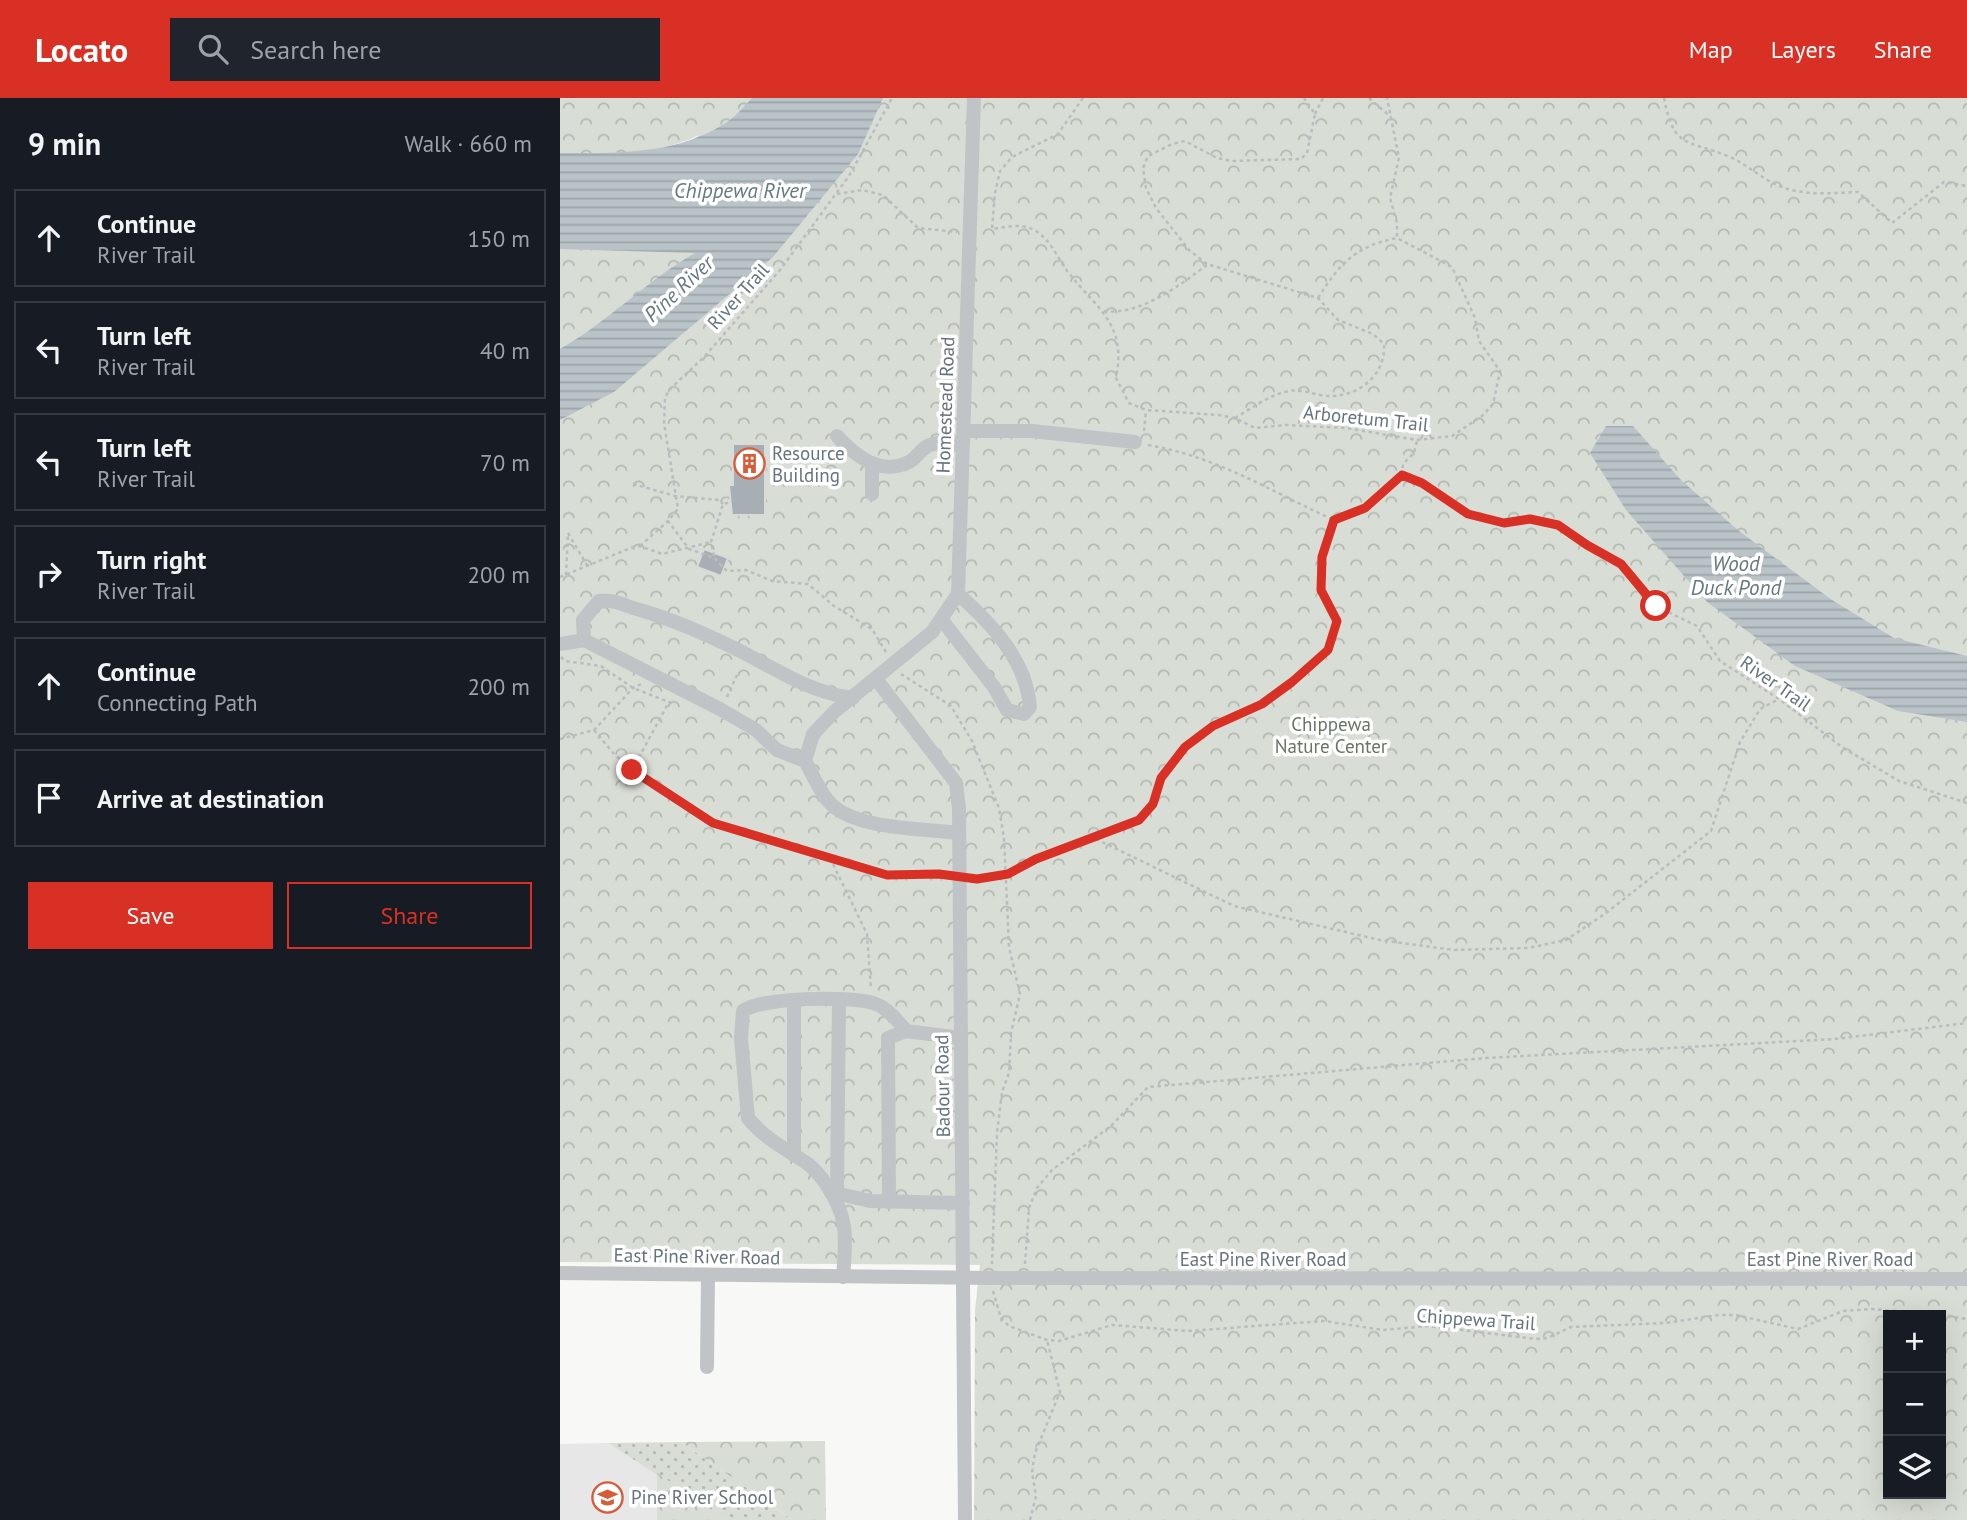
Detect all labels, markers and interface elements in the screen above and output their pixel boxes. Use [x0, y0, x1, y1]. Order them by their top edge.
search box [170, 18, 660, 81]
text: Locato [35, 28, 128, 71]
icon: search [194, 30, 232, 68]
text: Search here [250, 33, 381, 66]
text: Map [1689, 34, 1733, 65]
text: Layers [1771, 34, 1836, 65]
text: Share [1874, 34, 1932, 65]
text: 9 min [28, 124, 101, 163]
text: Walk · 660 m [405, 129, 532, 158]
water label: Chippewa River [674, 177, 808, 204]
text: Continue [97, 207, 196, 240]
icon: ahead [30, 219, 68, 257]
text: 150 m [468, 224, 530, 253]
text: River Trail [97, 240, 195, 269]
water label: Pine River [638, 248, 721, 328]
street label: River Trail [702, 258, 774, 334]
text: Turn left [97, 319, 191, 352]
icon: left [30, 331, 68, 369]
text: 40 m [480, 336, 530, 365]
street label: Homestead Road [931, 336, 959, 474]
text: River Trail [97, 352, 195, 381]
street label: Arboretum Trail [1302, 399, 1430, 437]
text: Turn left [97, 431, 191, 464]
place label: Resource Building [772, 441, 845, 487]
icon: left [30, 443, 68, 481]
building icon: Resource Building [732, 447, 766, 481]
text: 70 m [480, 448, 530, 477]
text: River Trail [97, 464, 195, 493]
text: Turn right [97, 543, 206, 576]
water label: Wood Duck Pond [1691, 550, 1782, 601]
icon: right [30, 555, 68, 593]
text: 200 m [468, 560, 530, 589]
text: River Trail [97, 576, 195, 605]
route start [1640, 590, 1671, 621]
street label: River Trail [1736, 650, 1816, 716]
text: Continue [97, 655, 196, 688]
icon: ahead [30, 667, 68, 705]
text: 200 m [468, 672, 530, 701]
text: Connecting Path [97, 688, 258, 717]
park label: Chippewa Nature Center [1275, 712, 1388, 758]
route end [616, 754, 647, 785]
icon: arrive [30, 779, 68, 817]
text: Arrive at destination [97, 782, 324, 815]
button: Save [28, 882, 273, 949]
button: Share [287, 882, 532, 949]
street label: Badour Road [929, 1034, 955, 1138]
street label: East Pine River Road [613, 1243, 781, 1269]
street label: East Pine River Road [1180, 1247, 1346, 1271]
street label: East Pine River Road [1747, 1247, 1913, 1271]
street label: Chippewa Trail [1416, 1303, 1537, 1335]
map controls [1883, 1310, 1946, 1499]
button: + [1883, 1310, 1946, 1373]
button: − [1883, 1373, 1946, 1436]
button: layers [1883, 1436, 1946, 1499]
school or university icon: Pine River School [591, 1480, 625, 1514]
place label: Pine River School [631, 1485, 774, 1509]

